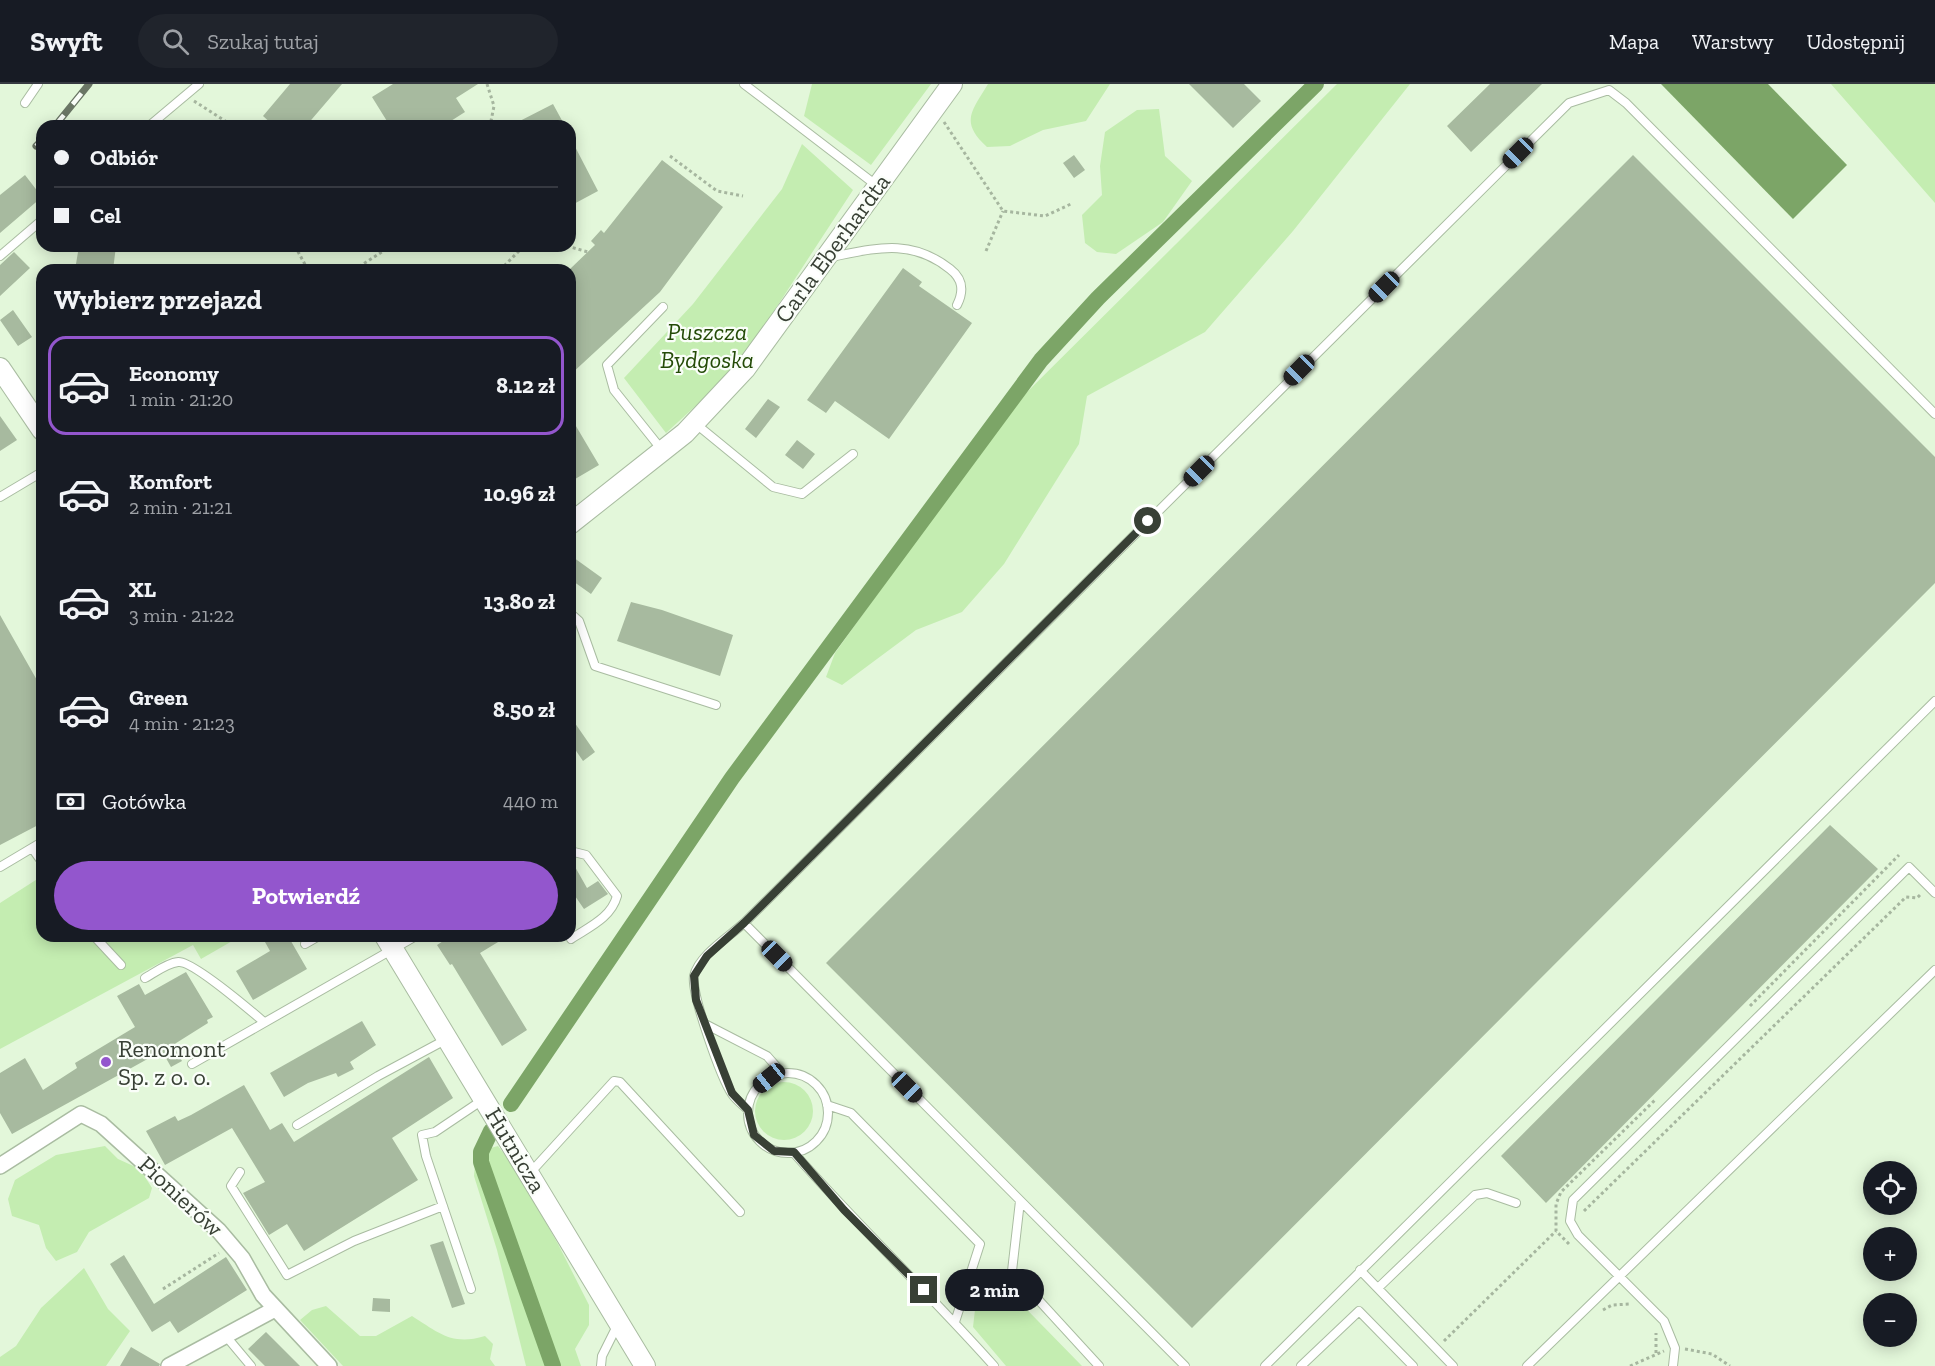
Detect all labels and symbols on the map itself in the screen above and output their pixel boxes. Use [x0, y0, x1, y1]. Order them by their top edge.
car [1499, 134, 1537, 172]
street label: Carla Eberhardta [768, 167, 896, 328]
car [1365, 268, 1403, 306]
park label: Puszcza Bydgoska [660, 317, 754, 374]
car [1280, 351, 1318, 389]
car [1180, 452, 1218, 490]
route start [1134, 507, 1161, 534]
car [758, 937, 796, 975]
place label: Renomont Sp. z o. o. [118, 1034, 226, 1091]
marker: Renomont Sp. z o. o. [99, 1055, 113, 1069]
car [749, 1060, 789, 1096]
car [888, 1068, 926, 1106]
street label: Hutnicza [479, 1102, 553, 1198]
street label: Pionierów [133, 1150, 230, 1243]
callout: 2 min [945, 1269, 1044, 1311]
route end [910, 1276, 937, 1303]

